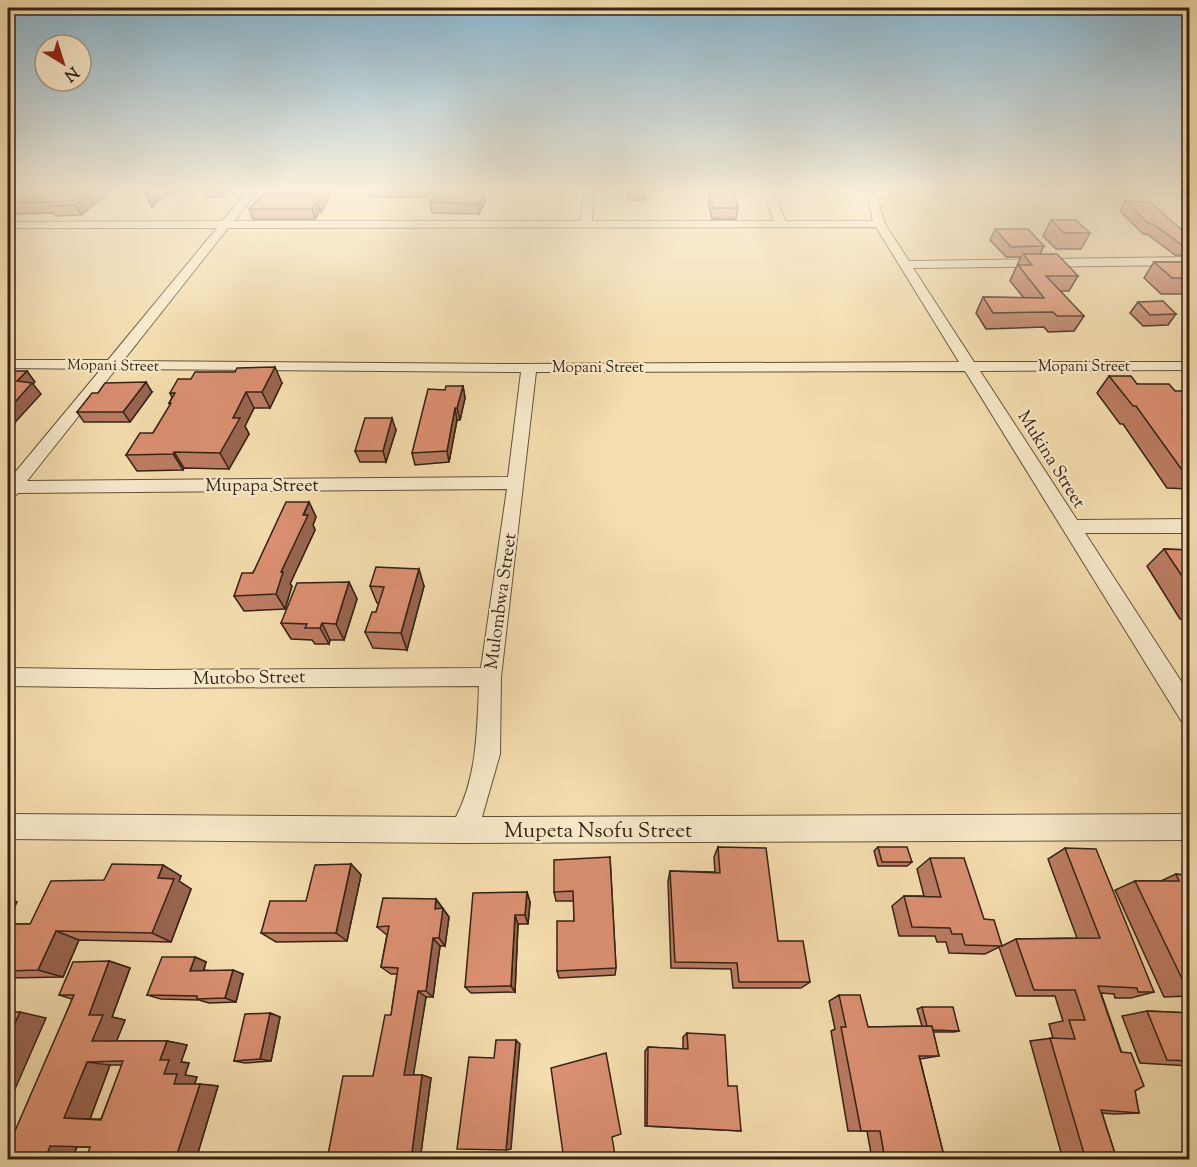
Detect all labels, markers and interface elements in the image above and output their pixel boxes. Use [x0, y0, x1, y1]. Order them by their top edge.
north arrow [33, 33, 93, 93]
text: N [58, 60, 83, 86]
street label: Mopani Street [67, 355, 159, 378]
street label: Mopani Street [1038, 357, 1130, 378]
street label: Mopani Street [552, 358, 644, 379]
street label: Mukina Street [1010, 406, 1091, 514]
street label: Mupapa Street [205, 474, 319, 500]
street label: Mulombwa Street [480, 531, 524, 671]
street label: Mutobo Street [193, 665, 305, 693]
street label: Mupeta Nsofu Street [504, 817, 692, 847]

